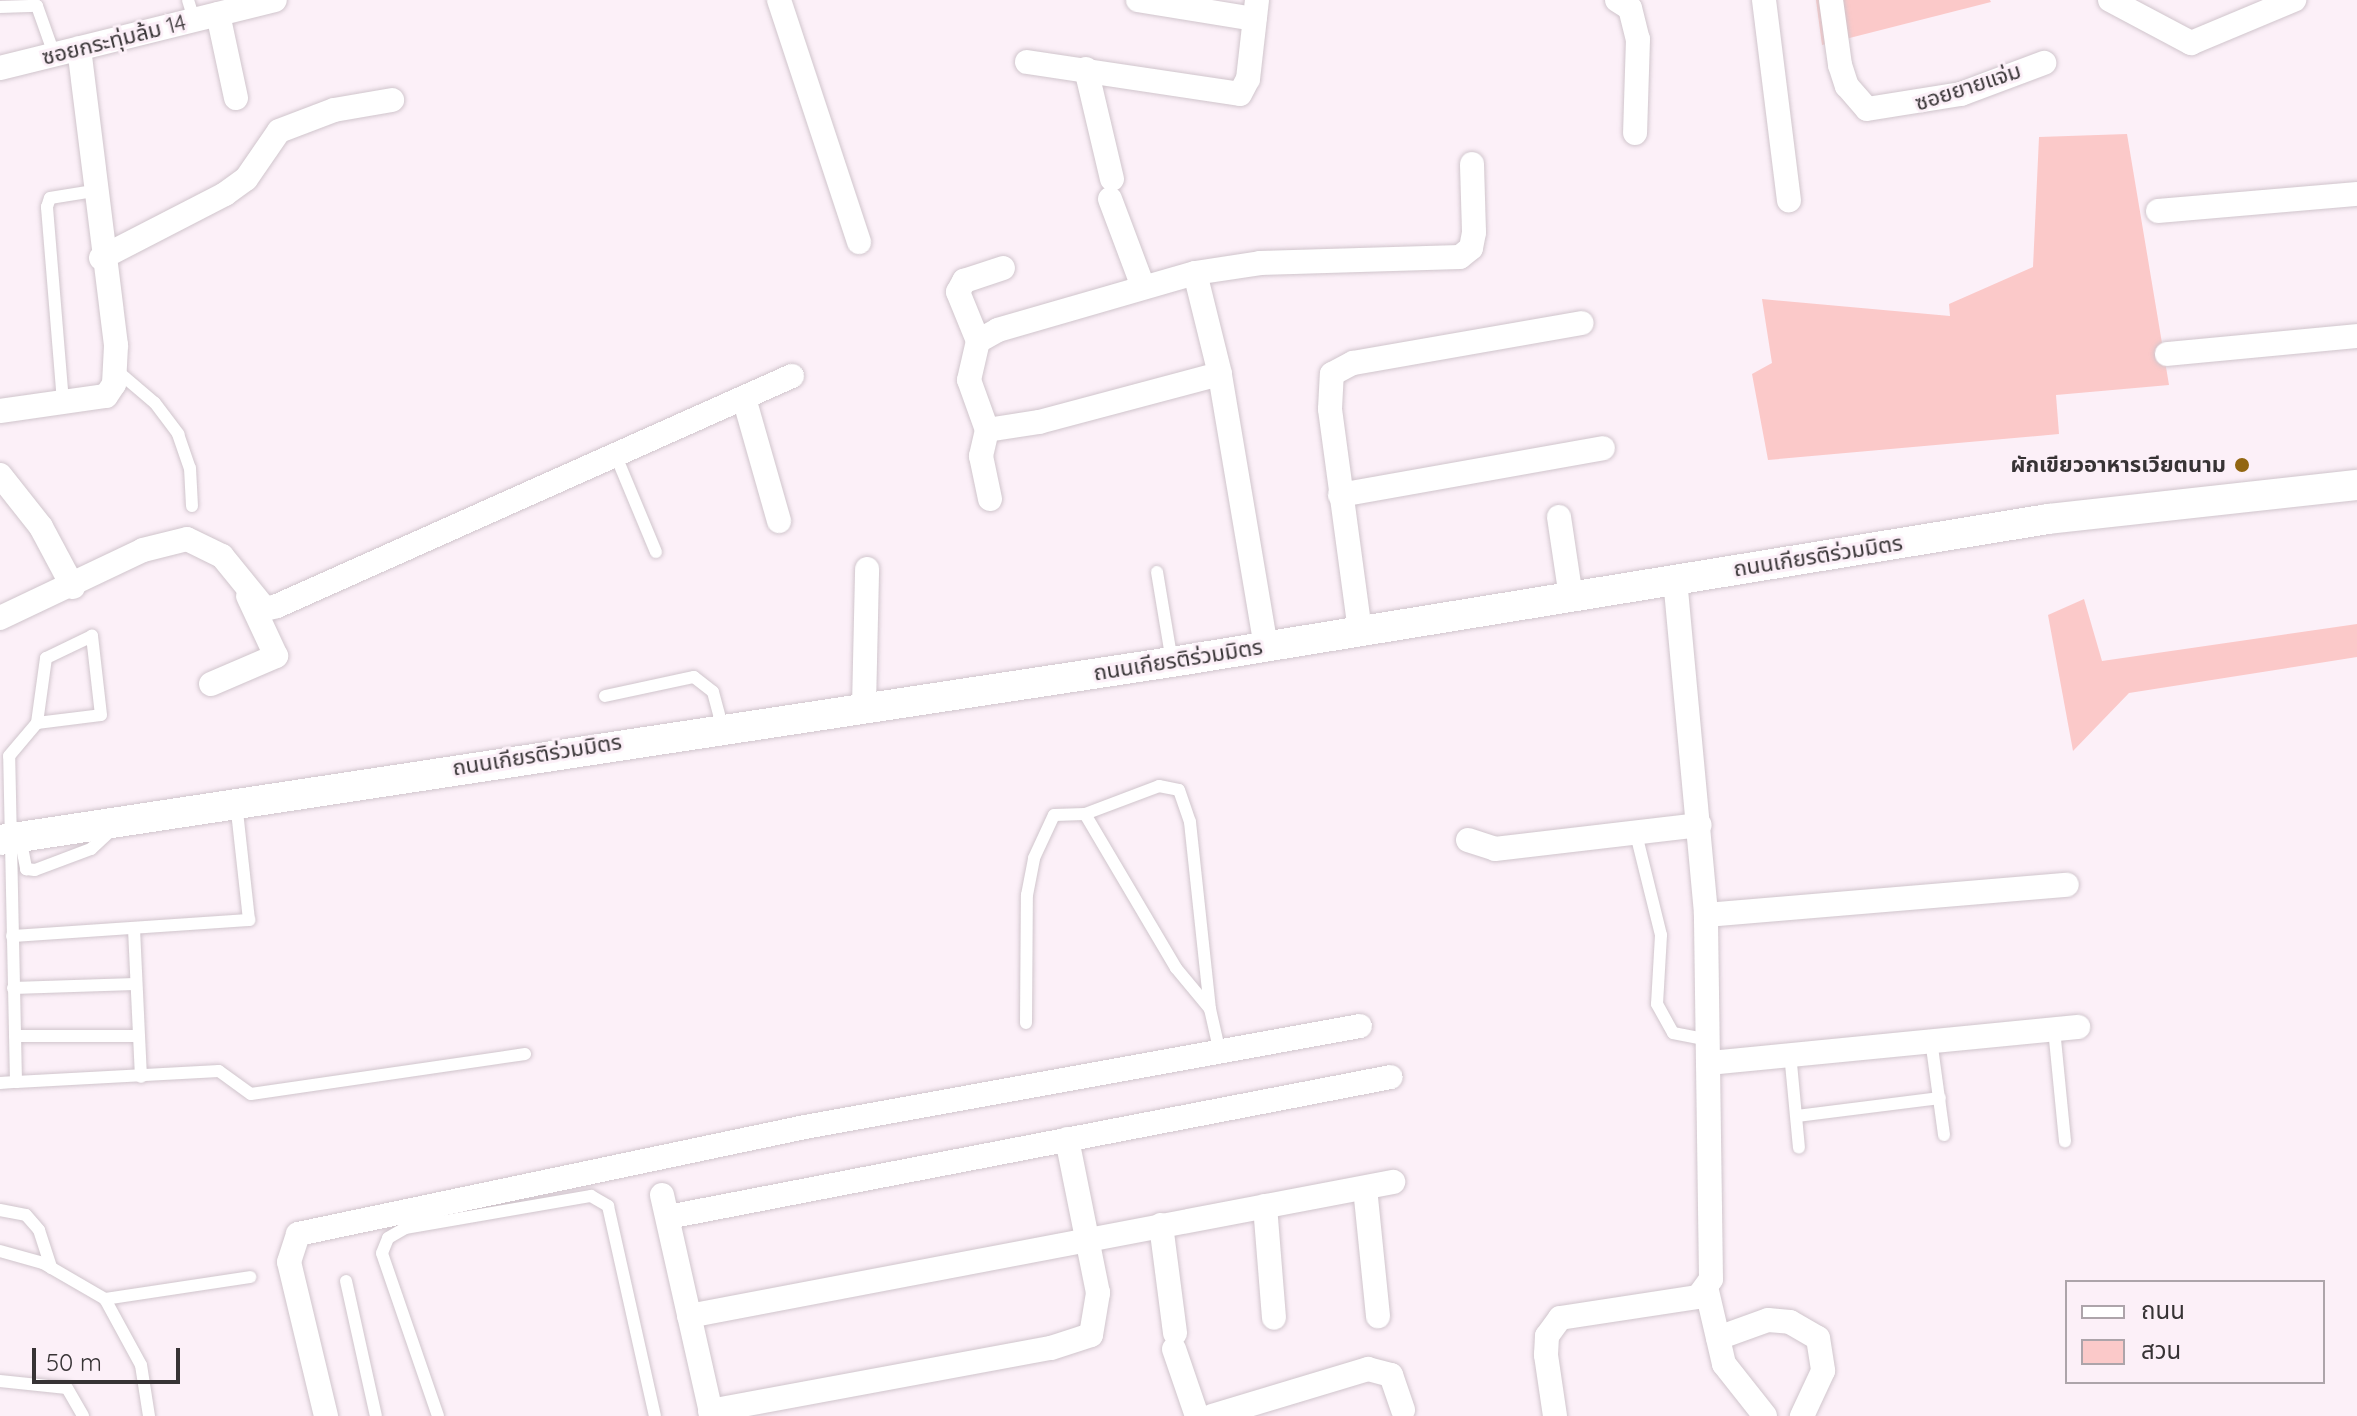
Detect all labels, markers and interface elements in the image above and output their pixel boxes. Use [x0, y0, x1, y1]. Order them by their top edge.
street label: ซอยกระทุ่มล้ม 14 [39, 9, 189, 71]
street label: ซอยยายแจ่ม [1912, 57, 2024, 117]
place label: ผักเขียวอาหารเวียตนาม [2010, 452, 2226, 478]
marker: ผักเขียวอาหารเวียตนาม [2233, 456, 2251, 474]
street label: ถนนเกียรติร่วมมิตร [1731, 530, 1905, 582]
street label: ถนนเกียรติร่วมมิตร [1091, 634, 1265, 686]
street label: ถนนเกียรติร่วมมิตร [450, 729, 624, 781]
legend [2065, 1280, 2325, 1384]
text: ถนน [2141, 1295, 2185, 1325]
scale bar [36, 1332, 184, 1382]
text: สวน [2141, 1335, 2181, 1365]
text: 50 m [46, 1347, 102, 1377]

